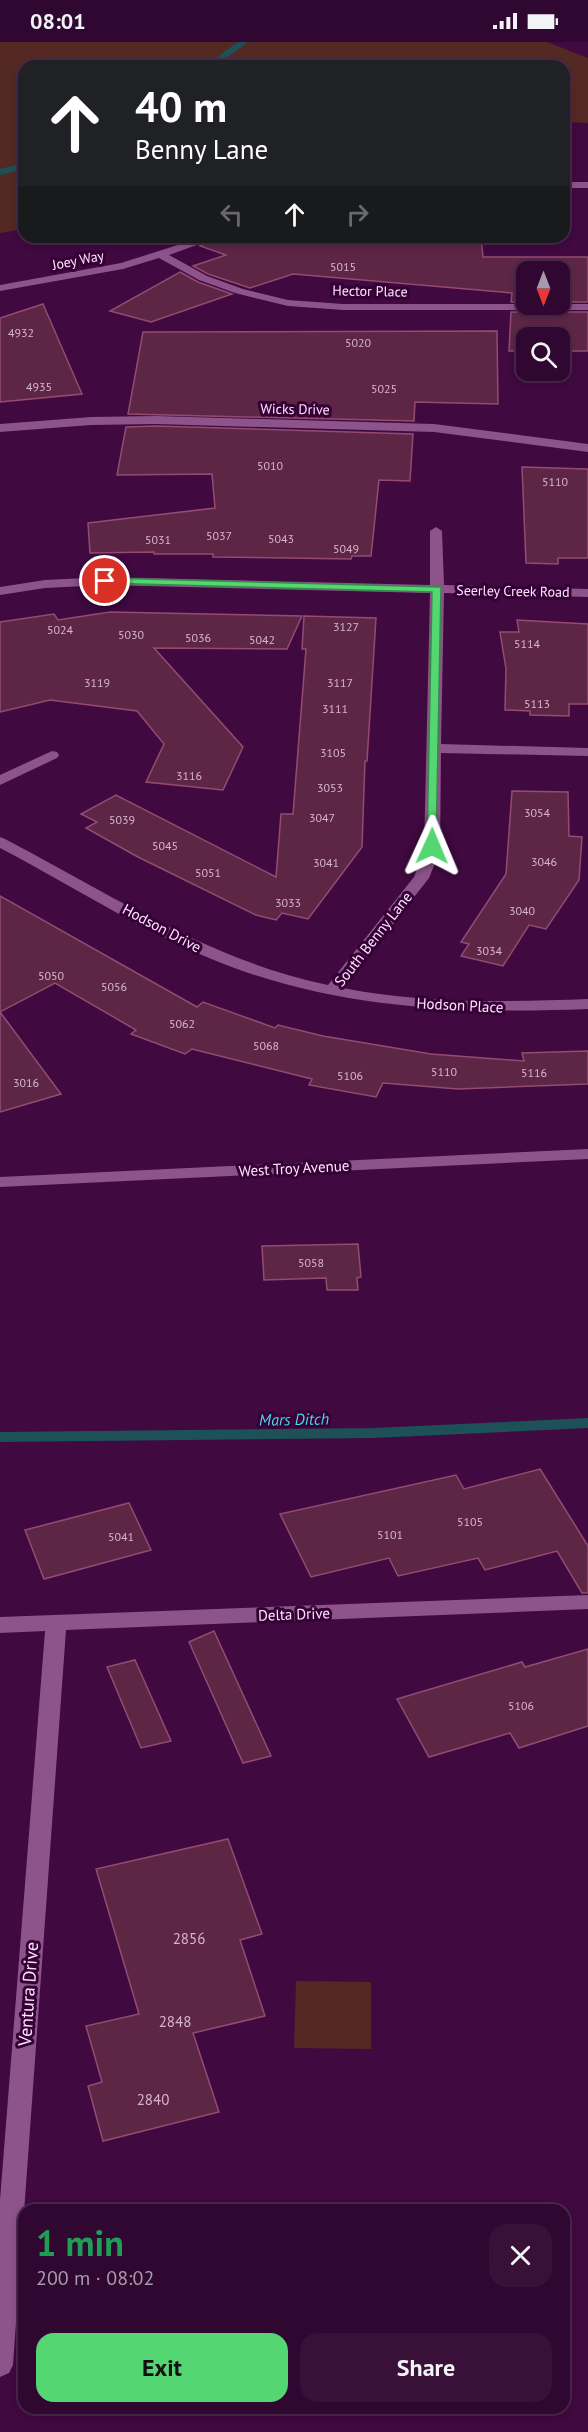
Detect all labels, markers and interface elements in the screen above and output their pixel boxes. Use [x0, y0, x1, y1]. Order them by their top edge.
text: 08:01 [30, 7, 86, 35]
text: 40 m [135, 79, 227, 134]
icon: ahead [36, 84, 114, 162]
text: Benny Lane [135, 132, 268, 166]
icon: left [215, 198, 248, 231]
icon: ahead [278, 198, 311, 231]
icon: right [341, 198, 374, 231]
street label: Joey Way [50, 246, 106, 274]
house number: 5015 [330, 259, 356, 274]
north arrow [516, 261, 570, 315]
map controls [516, 261, 570, 381]
street label: Hector Place [332, 281, 408, 301]
house number: 4932 [8, 325, 34, 340]
button: search [516, 327, 570, 381]
house number: 5020 [345, 335, 372, 350]
house number: 4935 [26, 379, 52, 394]
house number: 5025 [371, 381, 397, 396]
street label: Wicks Drive [260, 399, 330, 419]
house number: 5010 [257, 458, 284, 473]
house number: 5110 [542, 474, 569, 489]
house number: 5037 [206, 528, 232, 543]
house number: 5043 [268, 531, 294, 546]
house number: 5031 [145, 532, 171, 547]
house number: 5049 [333, 541, 359, 556]
pin [79, 555, 130, 606]
icon: arrive [88, 564, 121, 597]
street label: Seerley Creek Road [456, 581, 570, 601]
house number: 3127 [333, 619, 359, 634]
house number: 5024 [47, 622, 74, 637]
house number: 5030 [118, 627, 145, 642]
house number: 5036 [185, 630, 211, 645]
house number: 5042 [249, 632, 275, 647]
house number: 5114 [514, 636, 541, 651]
house number: 3119 [84, 675, 110, 690]
house number: 3117 [327, 675, 353, 690]
house number: 5113 [524, 696, 550, 711]
house number: 3111 [322, 701, 348, 716]
house number: 3105 [320, 745, 346, 760]
house number: 3116 [176, 768, 202, 783]
house number: 3053 [317, 780, 343, 795]
house number: 3054 [524, 805, 551, 820]
house number: 3047 [309, 810, 335, 825]
house number: 5039 [109, 812, 135, 827]
position arrow [400, 814, 464, 878]
house number: 5045 [152, 838, 178, 853]
house number: 3046 [531, 854, 557, 869]
house number: 3041 [313, 855, 339, 870]
house number: 5051 [195, 865, 221, 880]
street label: South Benny Lane [330, 888, 416, 990]
house number: 3033 [275, 895, 301, 910]
street label: Hodson Drive [119, 899, 205, 957]
house number: 3040 [509, 903, 536, 918]
house number: 3034 [476, 943, 503, 958]
house number: 5050 [38, 968, 65, 983]
house number: 5056 [101, 979, 127, 994]
street label: Hodson Place [416, 993, 504, 1017]
house number: 5062 [169, 1016, 195, 1031]
house number: 5068 [253, 1038, 279, 1053]
house number: 5110 [431, 1064, 458, 1079]
house number: 5116 [521, 1065, 547, 1080]
house number: 5106 [337, 1068, 363, 1083]
house number: 3016 [13, 1075, 39, 1090]
street label: West Troy Avenue [238, 1156, 350, 1180]
house number: 5058 [298, 1255, 324, 1270]
water label: Mars Ditch [259, 1408, 329, 1430]
house number: 5105 [457, 1514, 483, 1529]
house number: 5101 [377, 1527, 403, 1542]
house number: 5041 [108, 1529, 134, 1544]
street label: Delta Drive [258, 1603, 330, 1625]
house number: 5106 [508, 1698, 534, 1713]
house number: 2856 [173, 1929, 205, 1948]
street label: Ventura Drive [13, 1941, 43, 2048]
house number: 2848 [159, 2012, 191, 2031]
house number: 2840 [137, 2090, 169, 2109]
text: 1 min [36, 2219, 124, 2266]
button: close [489, 2224, 552, 2287]
text: 200 m · 08:02 [36, 2265, 154, 2291]
button: Exit [36, 2333, 288, 2402]
button: Share [300, 2333, 552, 2402]

